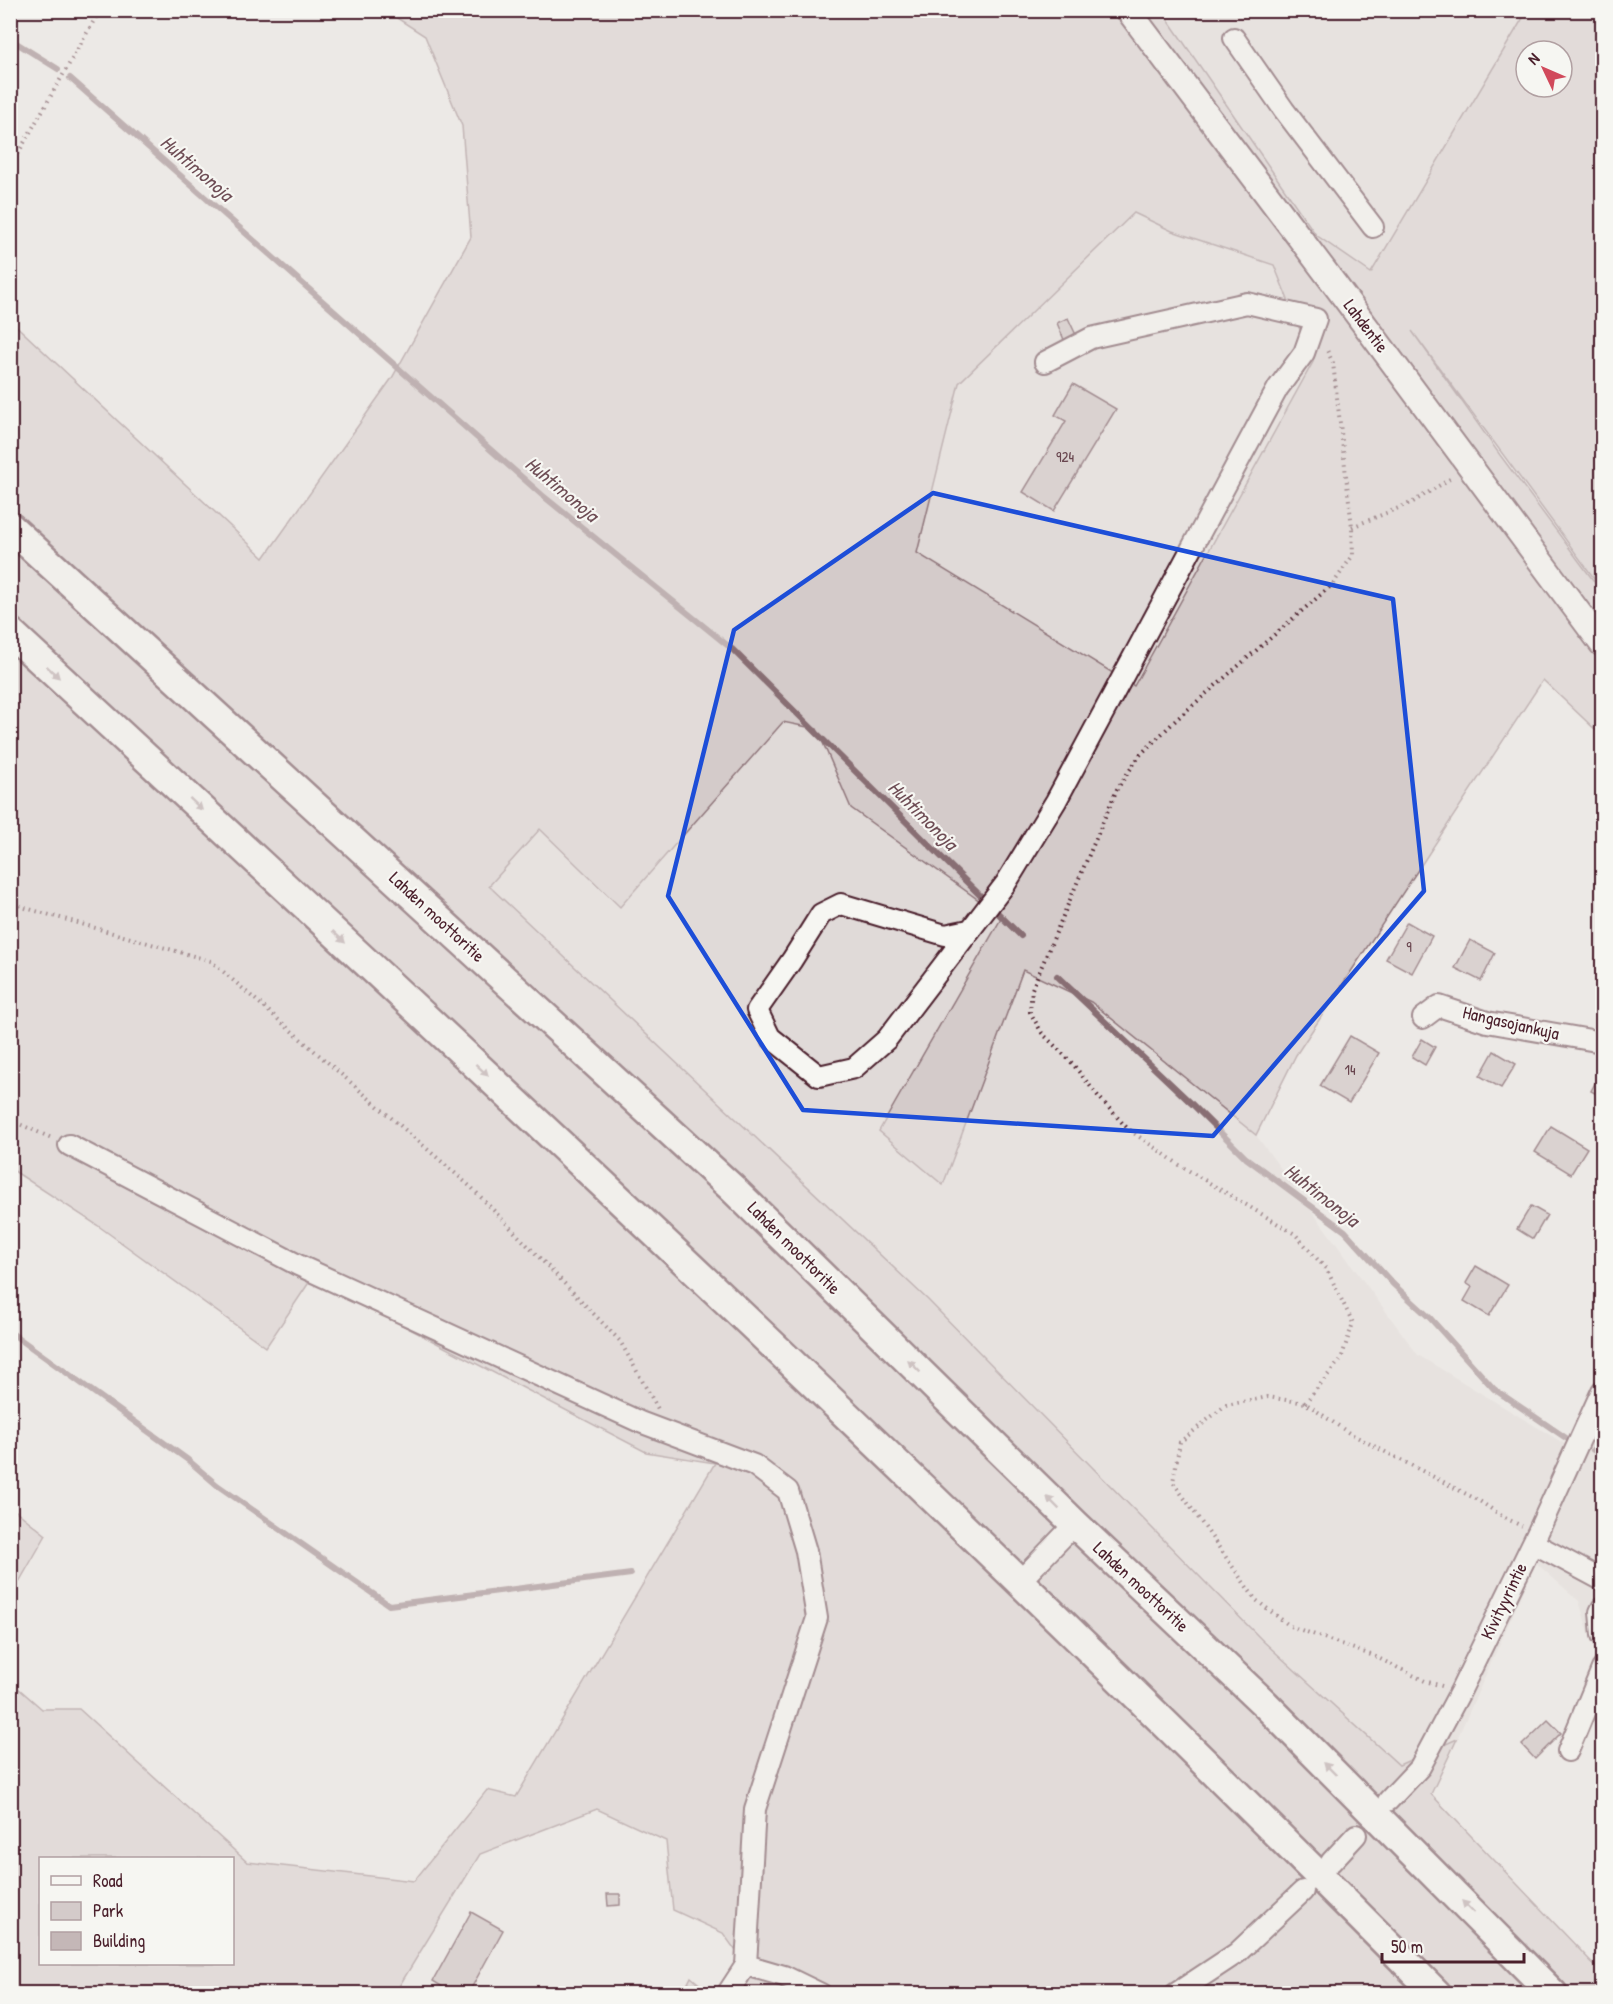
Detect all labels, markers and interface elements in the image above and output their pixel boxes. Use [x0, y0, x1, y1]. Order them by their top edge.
north arrow [1514, 39, 1574, 99]
text: N [1522, 48, 1544, 69]
water label: Huhtimonoja [155, 128, 241, 208]
street label: Lahdentie [1338, 294, 1395, 358]
house number: 924 [1056, 446, 1074, 467]
water label: Huhtimonoja [520, 450, 607, 529]
one-way arrow [46, 664, 60, 678]
water label: Huhtimonoja [883, 774, 966, 857]
one-way arrow [189, 797, 204, 811]
street label: Lahden moottoritie [384, 866, 491, 968]
one-way arrow [331, 930, 346, 943]
house number: 9 [1406, 936, 1412, 957]
street label: Hangasojankuja [1460, 999, 1562, 1046]
house number: 14 [1344, 1059, 1356, 1080]
one-way arrow [474, 1063, 488, 1077]
water label: Huhtimonoja [1279, 1157, 1367, 1234]
street label: Lahden moottoritie [742, 1195, 847, 1300]
one-way arrow [908, 1360, 922, 1374]
one-way arrow [1046, 1496, 1061, 1510]
street label: Lahden moottoritie [1088, 1536, 1195, 1638]
street label: Kivityyrintie [1474, 1558, 1533, 1643]
one-way arrow [1323, 1762, 1337, 1777]
legend [39, 1857, 234, 1965]
text: Road [93, 1868, 123, 1893]
text: Park [93, 1898, 124, 1923]
one-way arrow [1461, 1901, 1475, 1915]
scale bar [1382, 1926, 1524, 1964]
text: Building [93, 1928, 145, 1953]
text: 50 m [1391, 1934, 1423, 1959]

